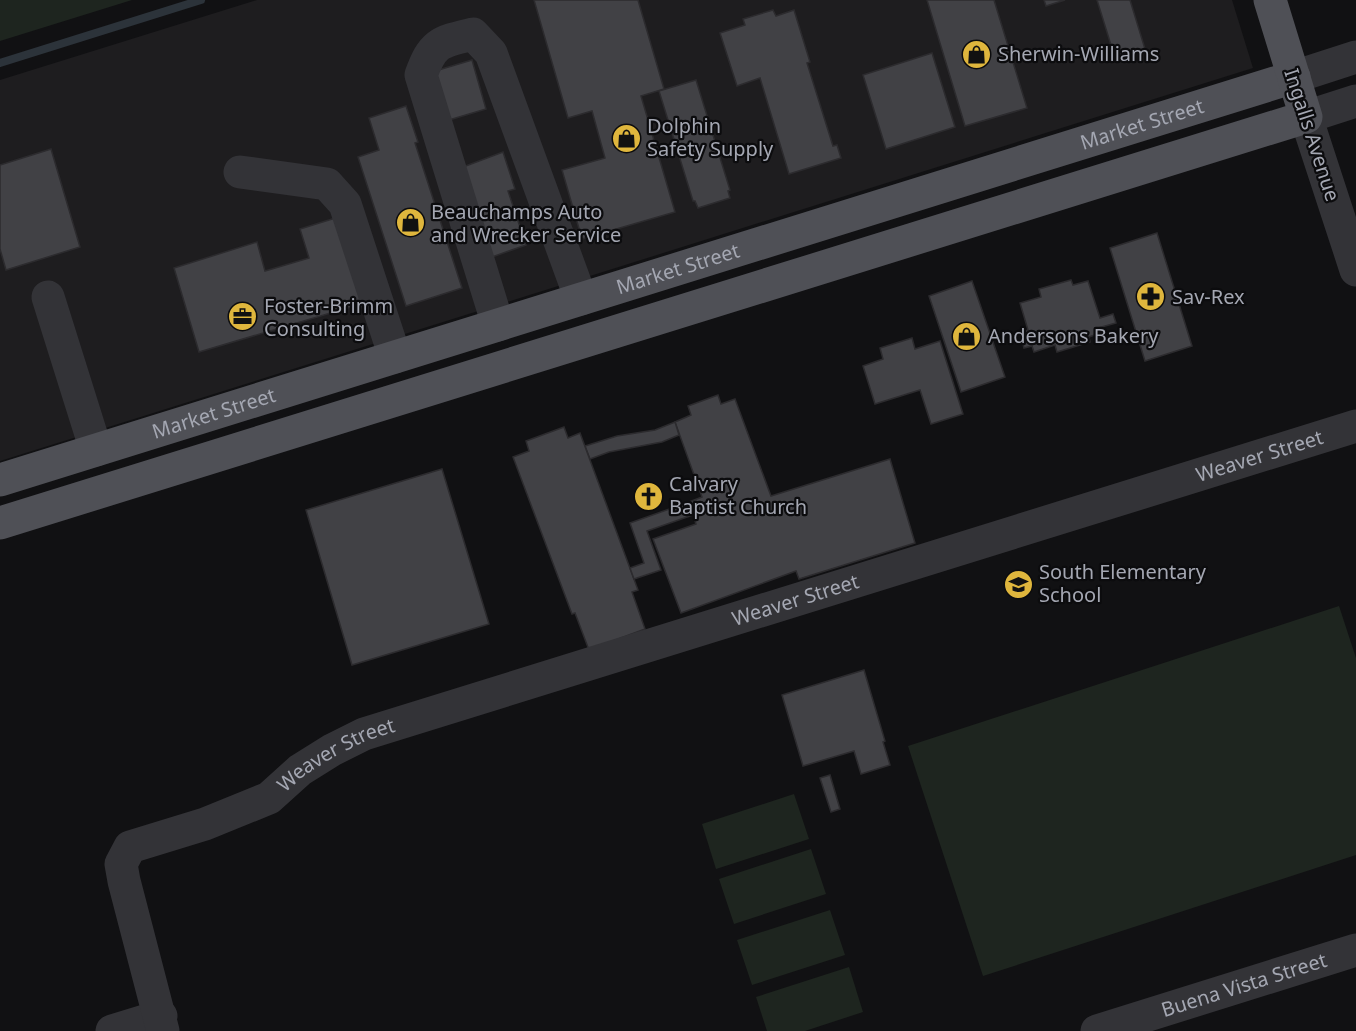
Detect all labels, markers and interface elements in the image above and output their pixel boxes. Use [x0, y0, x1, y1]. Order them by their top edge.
shop icon: Sherwin-Williams [961, 38, 993, 70]
place label: Sherwin-Williams [998, 40, 1159, 67]
street label: Ingalls Avenue [1278, 65, 1347, 205]
street label: Market Street [1077, 92, 1207, 156]
place label: Dolphin Safety Supply [647, 112, 774, 162]
shop icon: Dolphin Safety Supply [610, 122, 642, 154]
place label: Beauchamps Auto and Wrecker Service [431, 198, 621, 248]
shop icon: Beauchamps Auto and Wrecker Service [394, 207, 426, 239]
street label: Market Street [613, 236, 743, 300]
pharmacy icon: Sav-Rex [1135, 281, 1167, 313]
place label: Sav-Rex [1172, 283, 1245, 310]
place label: Foster-Brimm Consulting [264, 292, 393, 342]
office icon: Foster-Brimm Consulting [227, 301, 259, 333]
shop icon: Andersons Bakery [951, 320, 983, 352]
place label: Andersons Bakery [988, 322, 1159, 349]
street label: Market Street [149, 381, 279, 445]
street label: Weaver Street [1193, 423, 1326, 488]
place label: Calvary Baptist Church [669, 470, 807, 520]
church icon: Calvary Baptist Church [632, 480, 664, 512]
place label: South Elementary School [1039, 558, 1207, 608]
street label: Weaver Street [728, 567, 862, 632]
school or university icon: South Elementary School [1002, 568, 1034, 600]
street label: Weaver Street [271, 711, 398, 797]
street label: Buena Vista Street [1158, 946, 1330, 1023]

